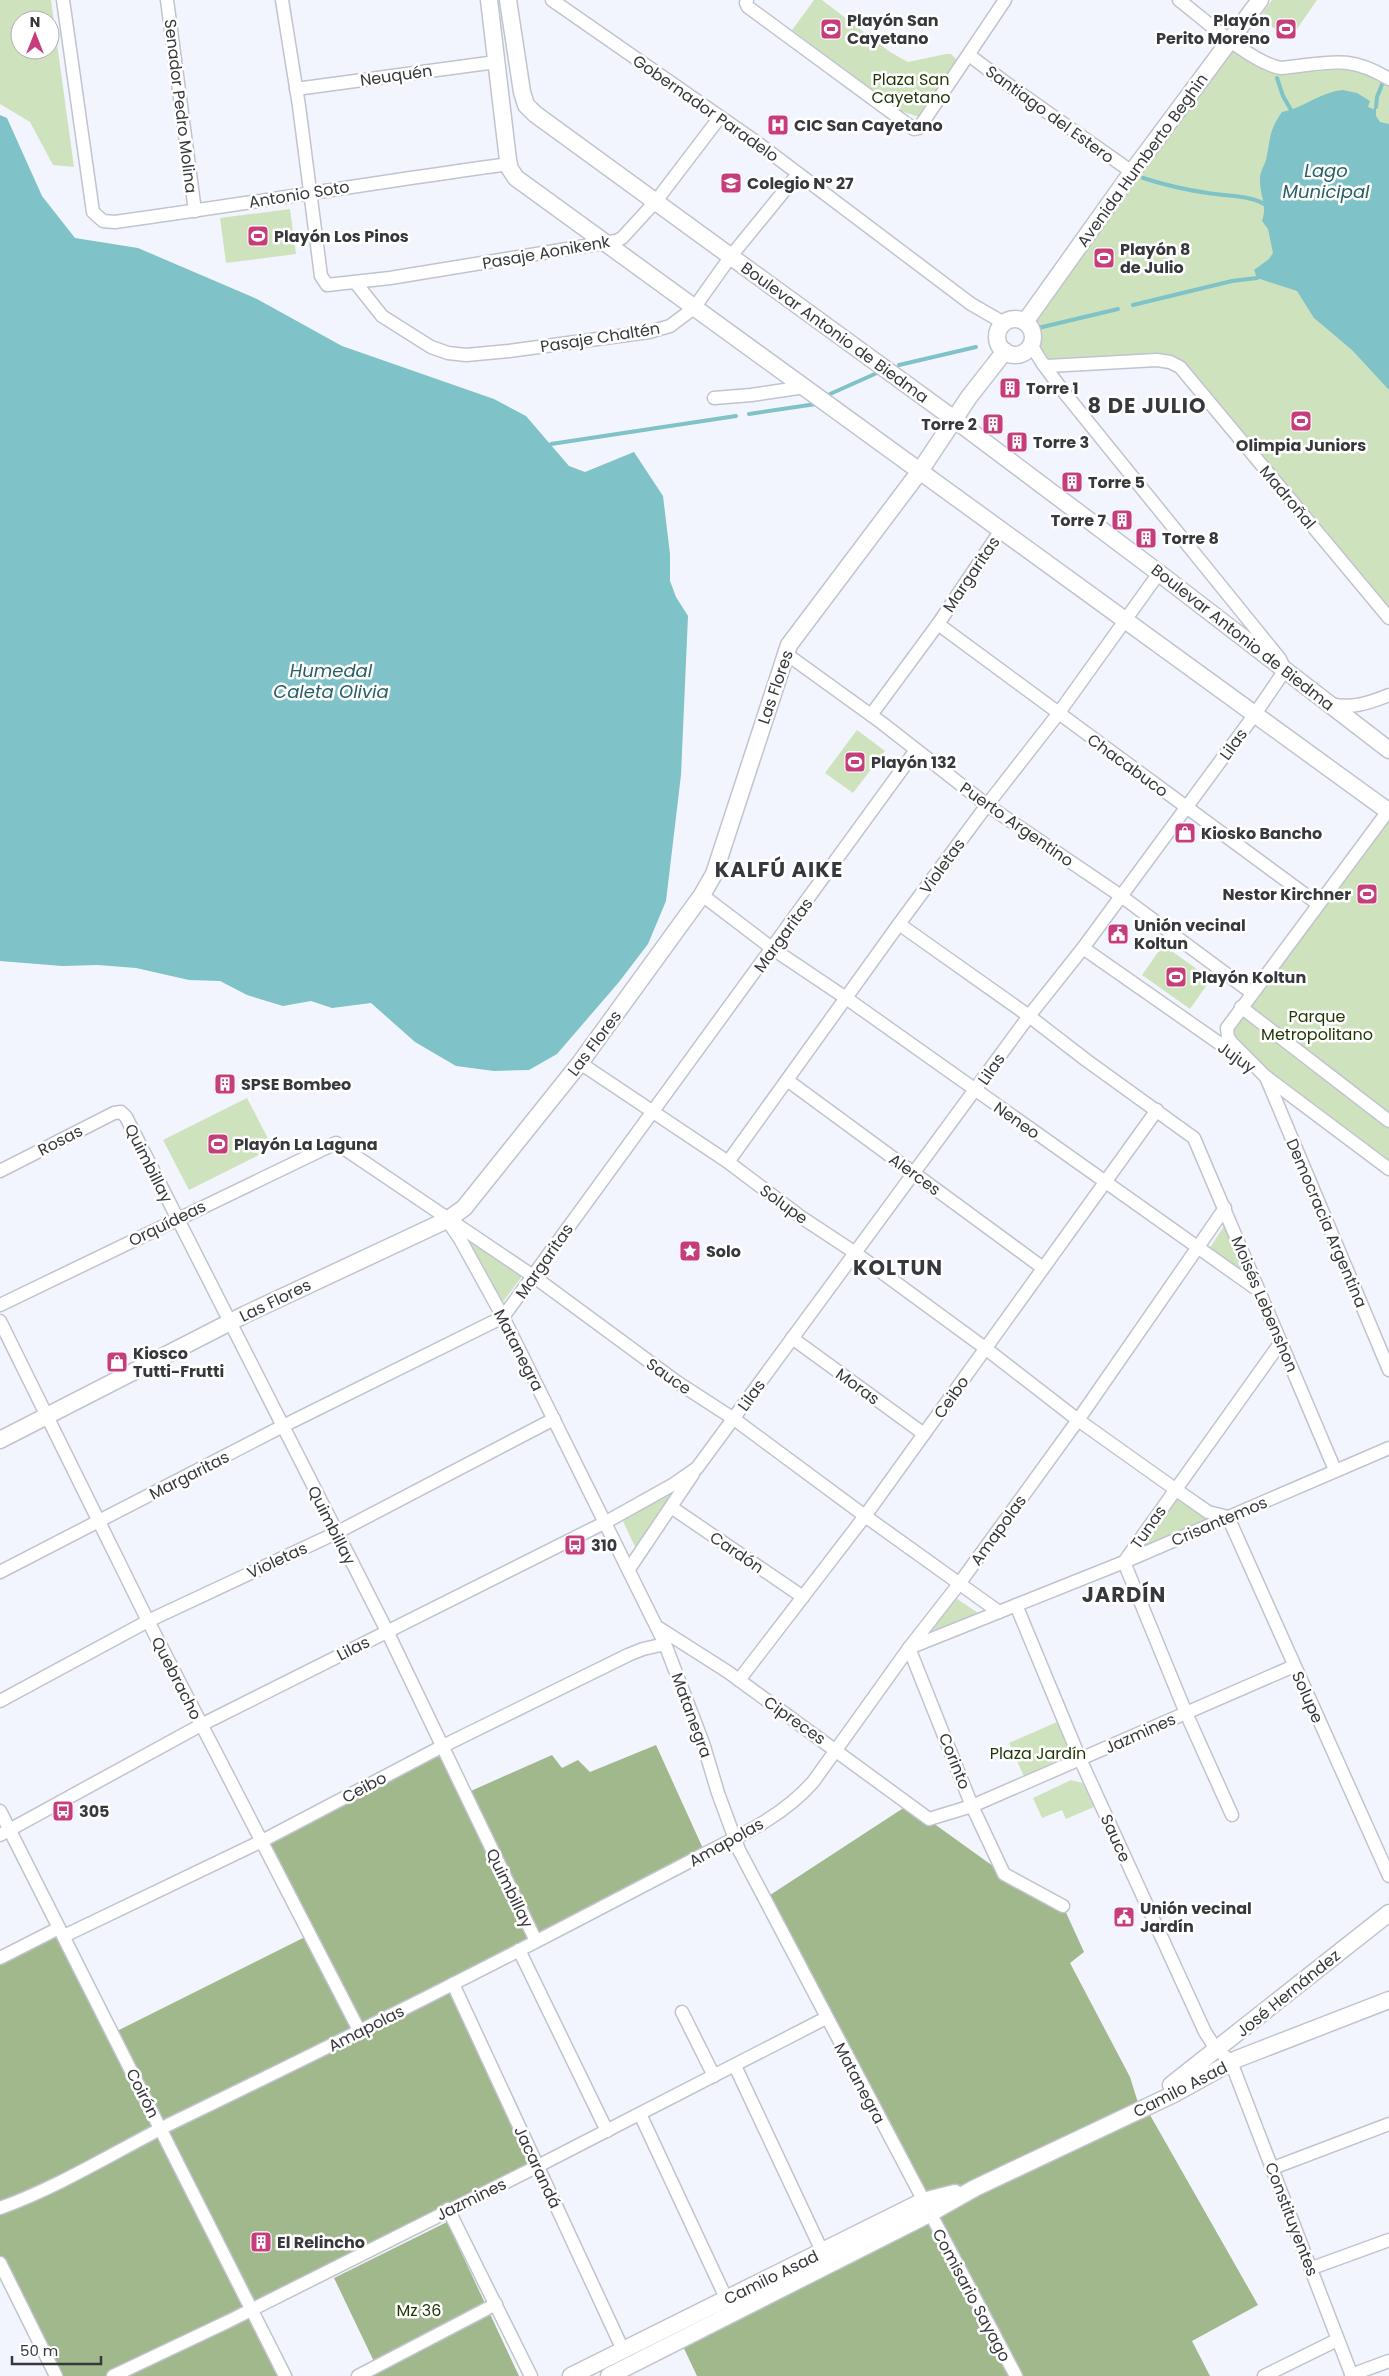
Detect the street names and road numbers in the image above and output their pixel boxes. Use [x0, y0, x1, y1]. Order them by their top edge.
street label: Senador Pedro Molina [158, 18, 203, 194]
street label: Gobernador Paradelo [628, 49, 783, 168]
street label: Neuquén [359, 59, 434, 92]
street label: Santiago del Estero [981, 60, 1119, 169]
street label: Avenida Humberto Beghin [1072, 69, 1213, 252]
street label: Antonio Soto [247, 175, 351, 214]
street label: Pasaje Aonikenk [480, 230, 612, 275]
street label: Boulevar Antonio de Biedma [736, 256, 933, 408]
street label: Pasaje Chaltén [539, 317, 662, 358]
street label: Madroñal [1254, 461, 1321, 534]
street label: Margaritas [938, 532, 1005, 617]
street label: Boulevar Antonio de Biedma [1146, 559, 1339, 716]
street label: Las Flores [752, 647, 799, 727]
street label: Lilas [1214, 724, 1253, 765]
street label: Chacabuco [1083, 728, 1173, 803]
street label: Puerto Argentino [955, 777, 1078, 872]
street label: Violetas [914, 834, 970, 899]
street label: Margaritas [749, 893, 818, 977]
street label: Las Flores [562, 1006, 627, 1081]
street label: Jujuy [1213, 1036, 1260, 1079]
street label: Lilas [972, 1049, 1011, 1090]
street label: Neneo [989, 1096, 1044, 1145]
street label: Rosas [34, 1119, 87, 1161]
street label: Quimbillay [119, 1120, 178, 1207]
street label: Democracia Argentina [1280, 1135, 1373, 1311]
street label: Alerces [884, 1148, 945, 1201]
street label: Solupe [755, 1179, 813, 1230]
street label: Orquídeas [125, 1195, 210, 1252]
street label: Margaritas [510, 1219, 579, 1304]
street label: Moisés Lebenshon [1225, 1233, 1304, 1376]
street label: Las Flores [236, 1273, 315, 1328]
street label: Matanegra [488, 1305, 549, 1395]
street label: Sauce [642, 1353, 696, 1400]
street label: Moras [831, 1363, 884, 1410]
street label: Ceibo [928, 1371, 974, 1423]
street label: Lilas [732, 1375, 771, 1416]
street label: Margaritas [145, 1445, 233, 1505]
street label: Quimbillay [302, 1482, 361, 1569]
street label: Amapolas [965, 1490, 1032, 1570]
street label: Crisantemos [1168, 1491, 1271, 1552]
street label: Tunas [1125, 1501, 1172, 1554]
street label: Cardón [705, 1526, 768, 1579]
street label: Violetas [243, 1537, 311, 1584]
street label: Lilas [333, 1630, 374, 1666]
street label: Quebracho [146, 1633, 207, 1724]
street label: Solupe [1286, 1668, 1329, 1727]
street label: Matanegra [666, 1669, 718, 1761]
street label: Cipreces [759, 1691, 830, 1750]
street label: Jazmines [1101, 1708, 1179, 1759]
street label: Corinto [933, 1730, 976, 1793]
street label: Ceibo [338, 1766, 391, 1809]
street label: Sauce [1095, 1811, 1136, 1866]
street label: Amapolas [685, 1812, 768, 1872]
street label: Quimbillay [480, 1845, 539, 1932]
street label: José Hernández [1232, 1944, 1345, 2042]
street label: Amapolas [324, 2000, 408, 2057]
street label: Matanegra [829, 2039, 891, 2128]
street label: Camilo Asad [1129, 2056, 1231, 2123]
street label: Coirón [120, 2064, 165, 2122]
street label: Jacarandá [508, 2122, 567, 2212]
street label: Constituyentes [1259, 2159, 1324, 2279]
street label: Jazmines [432, 2173, 510, 2226]
street label: Comisario Sayago [927, 2225, 1016, 2366]
street label: Camilo Asad [720, 2245, 822, 2310]

